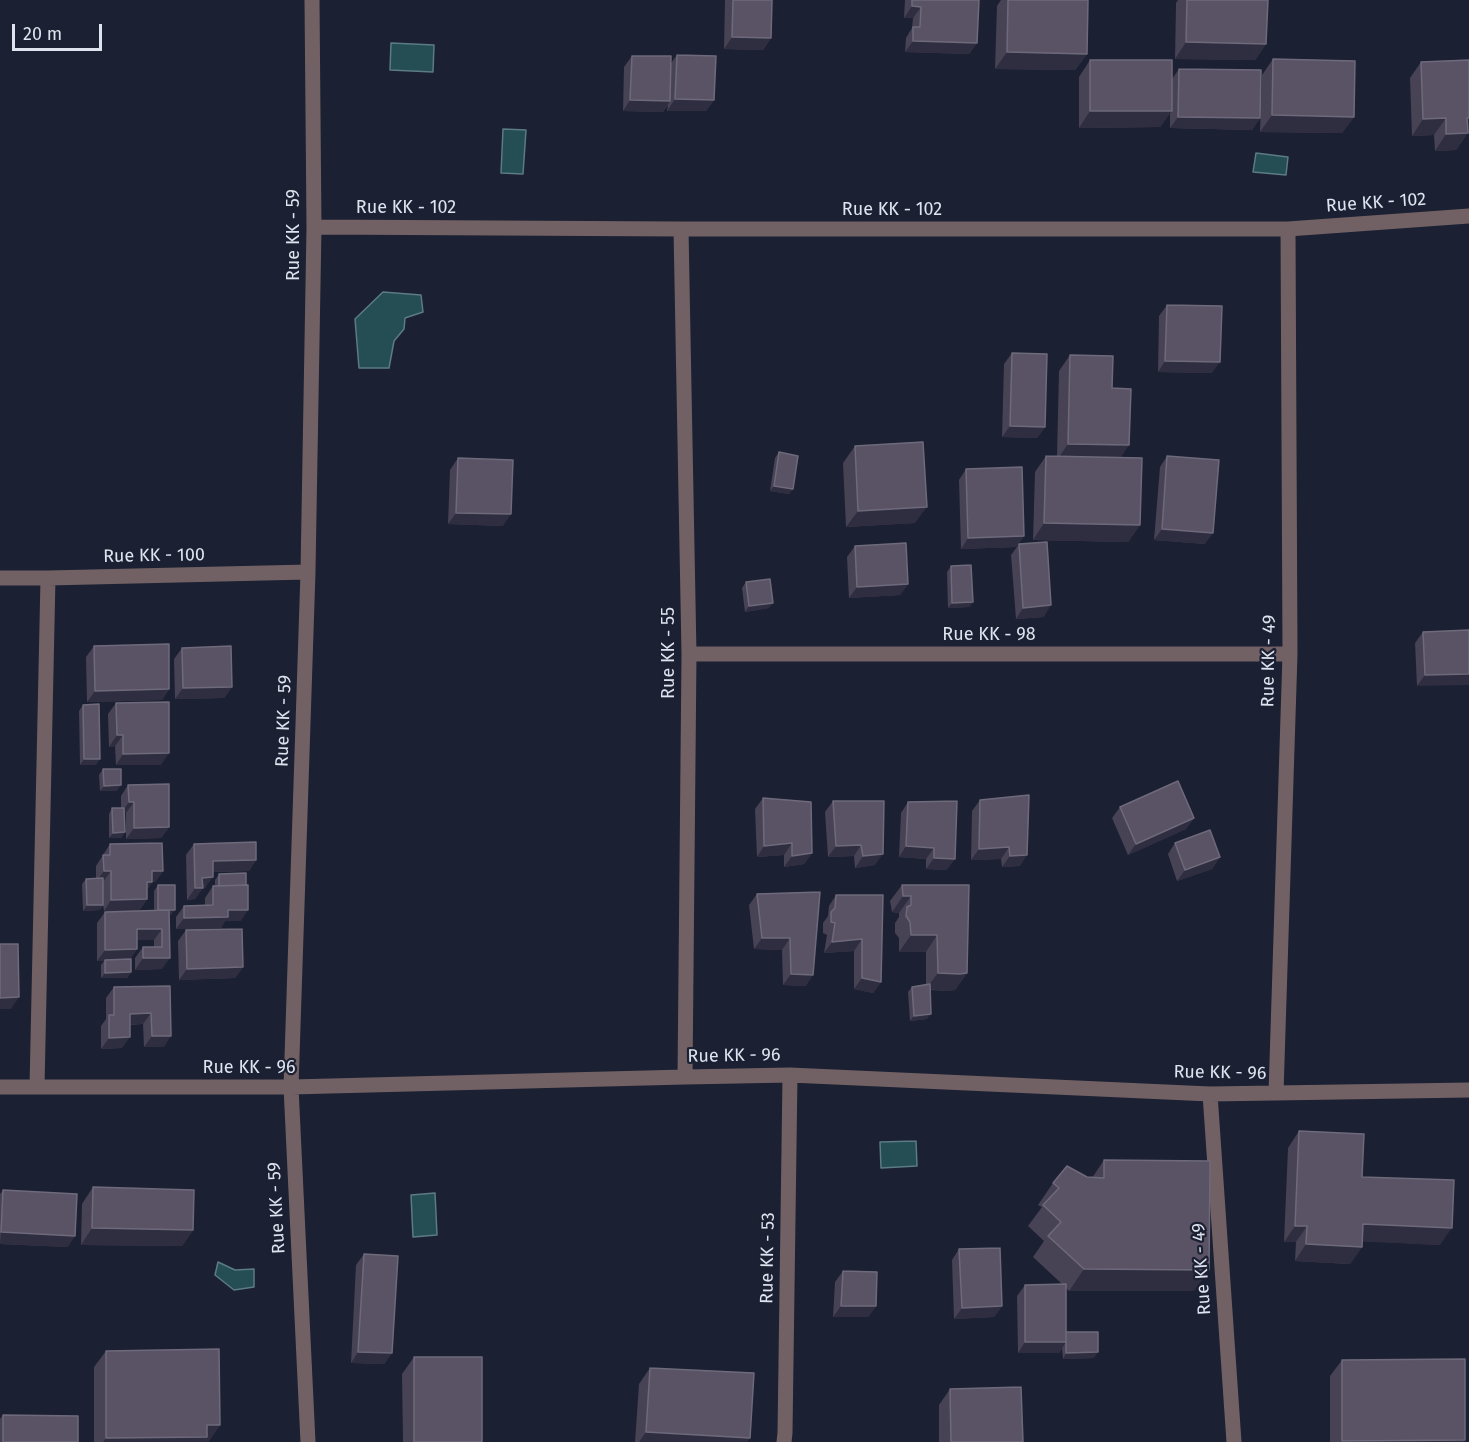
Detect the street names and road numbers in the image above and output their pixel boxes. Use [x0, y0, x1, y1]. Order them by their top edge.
street label: Rue KK - 59 [283, 189, 305, 281]
street label: Rue KK - 102 [1325, 189, 1427, 217]
street label: Rue KK - 102 [356, 197, 456, 219]
street label: Rue KK - 102 [842, 199, 942, 221]
street label: Rue KK - 100 [103, 544, 205, 568]
street label: Rue KK - 55 [658, 607, 680, 699]
street label: Rue KK - 49 [1257, 615, 1281, 707]
street label: Rue KK - 98 [942, 624, 1036, 646]
street label: Rue KK - 59 [272, 675, 296, 767]
street label: Rue KK - 96 [687, 1044, 781, 1068]
street label: Rue KK - 96 [203, 1057, 295, 1079]
street label: Rue KK - 96 [1173, 1061, 1267, 1085]
street label: Rue KK - 59 [264, 1161, 290, 1255]
street label: Rue KK - 53 [756, 1212, 780, 1304]
street label: Rue KK - 49 [1188, 1222, 1216, 1316]

